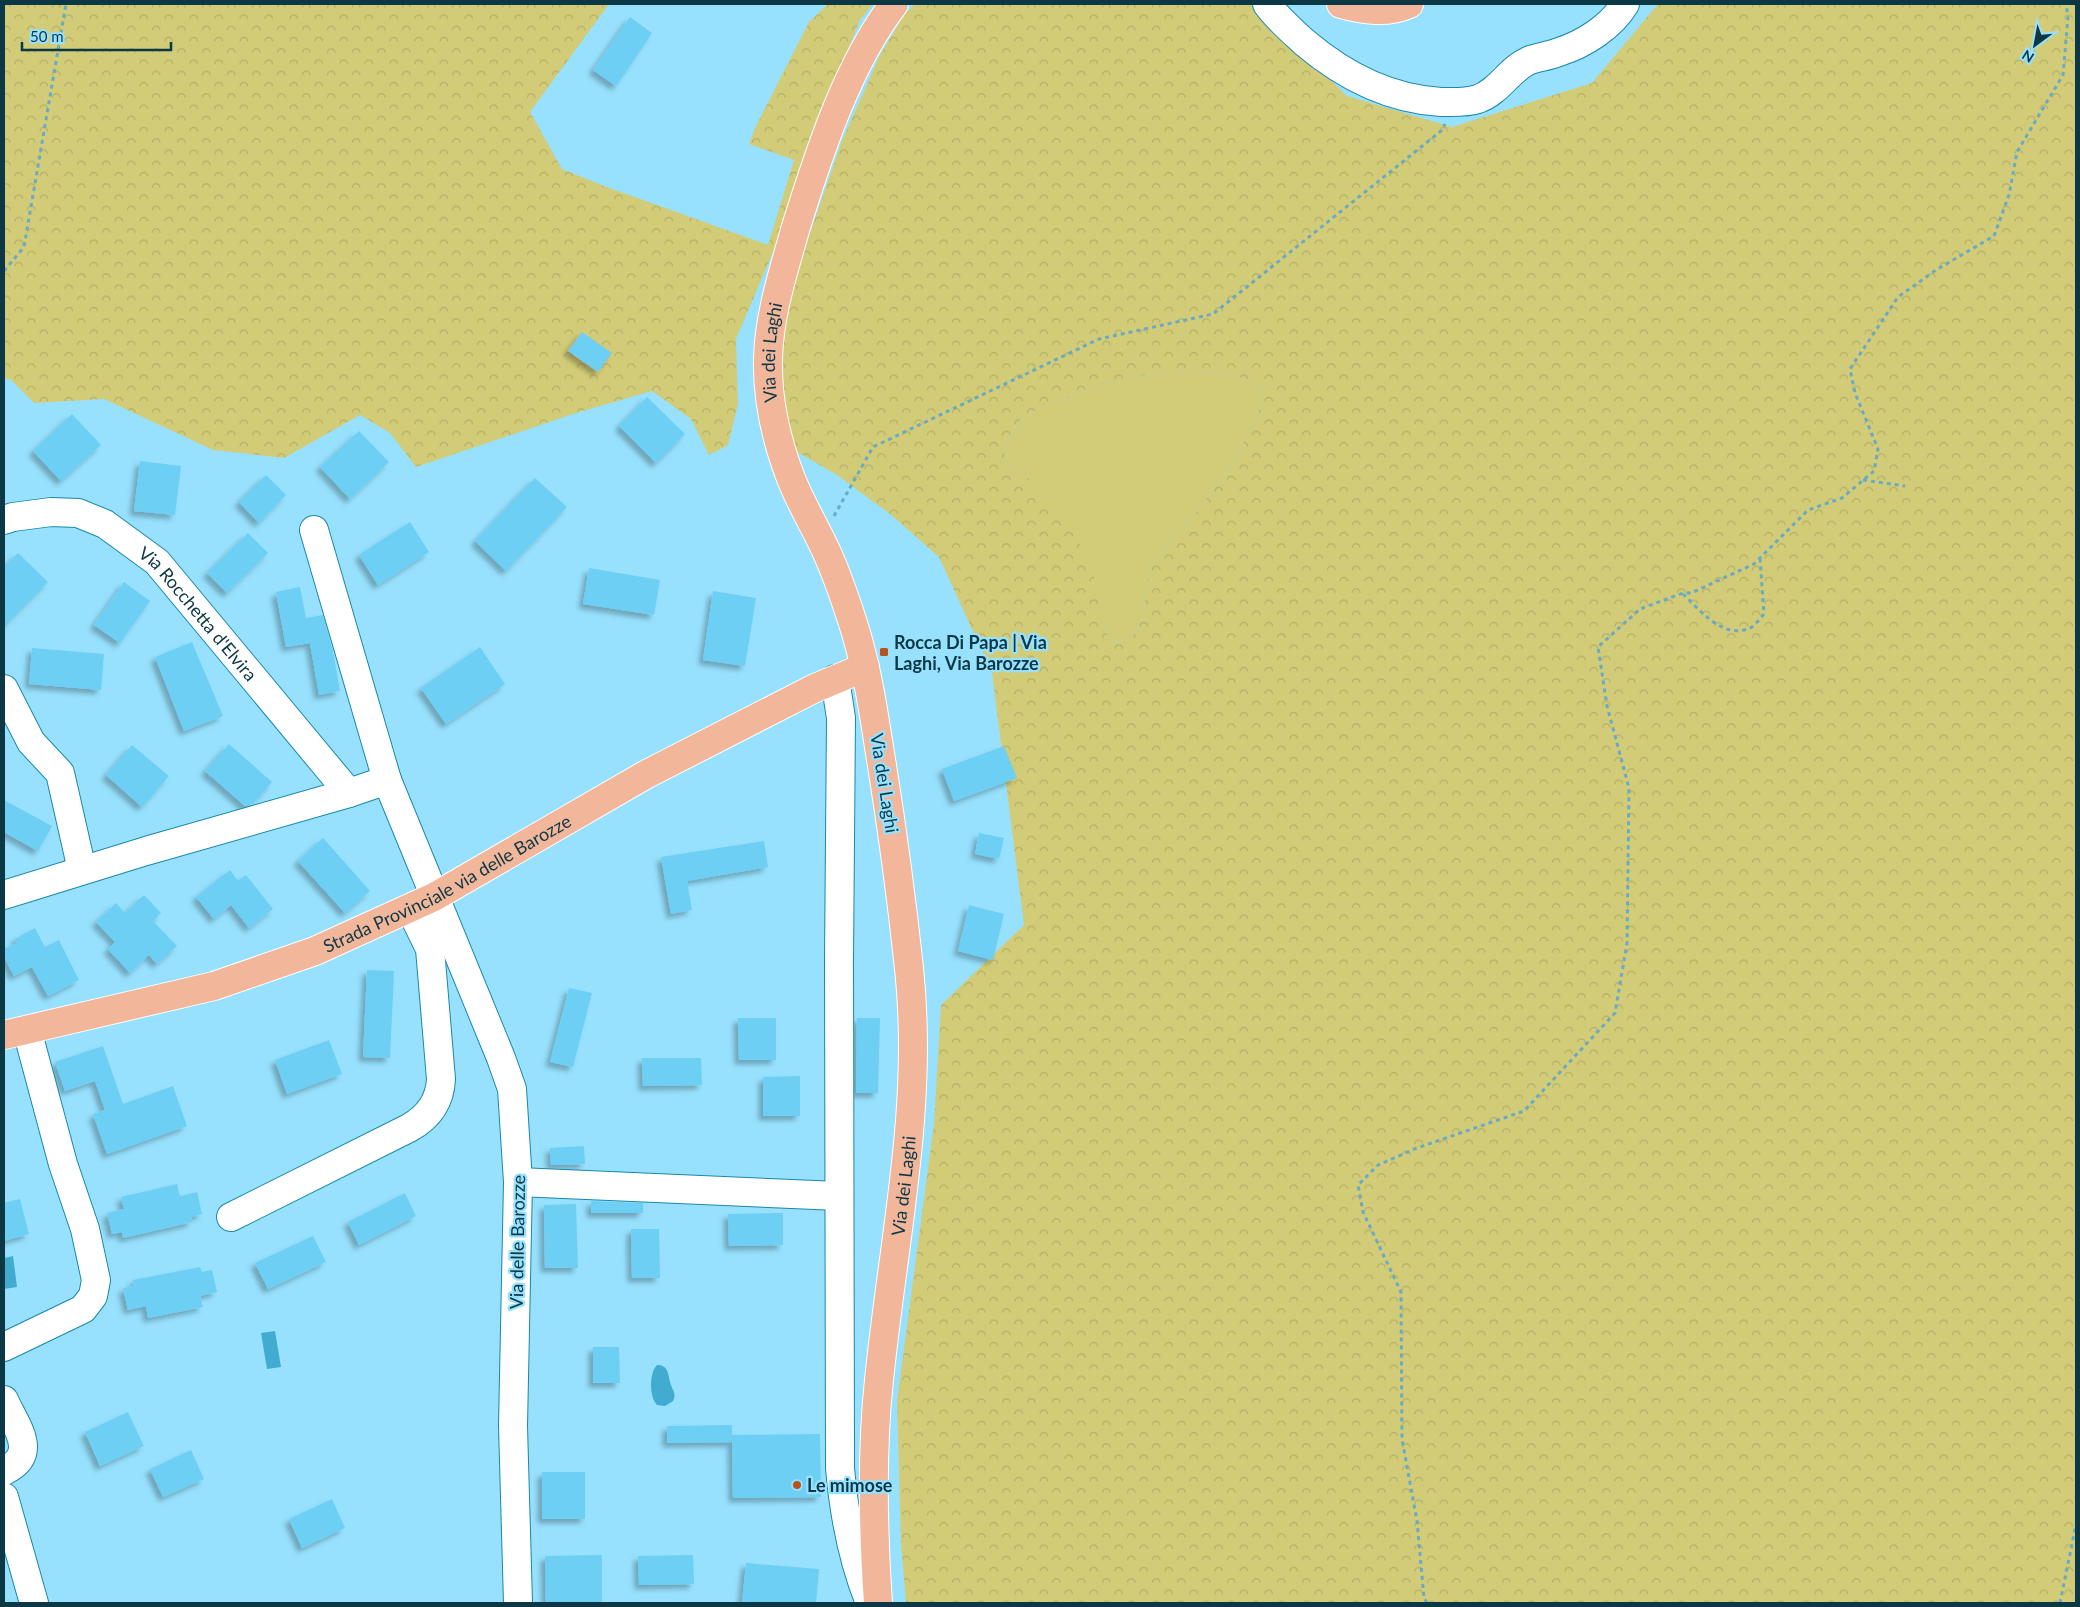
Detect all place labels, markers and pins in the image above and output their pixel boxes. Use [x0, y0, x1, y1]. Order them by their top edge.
place label: Rocca Di Papa | Via Laghi, Via Barozze [894, 631, 1047, 674]
marker: Rocca Di Papa | Via Laghi, Via Barozze [878, 646, 890, 658]
place label: Le mimose [807, 1474, 893, 1496]
marker: Le mimose [791, 1479, 803, 1491]

